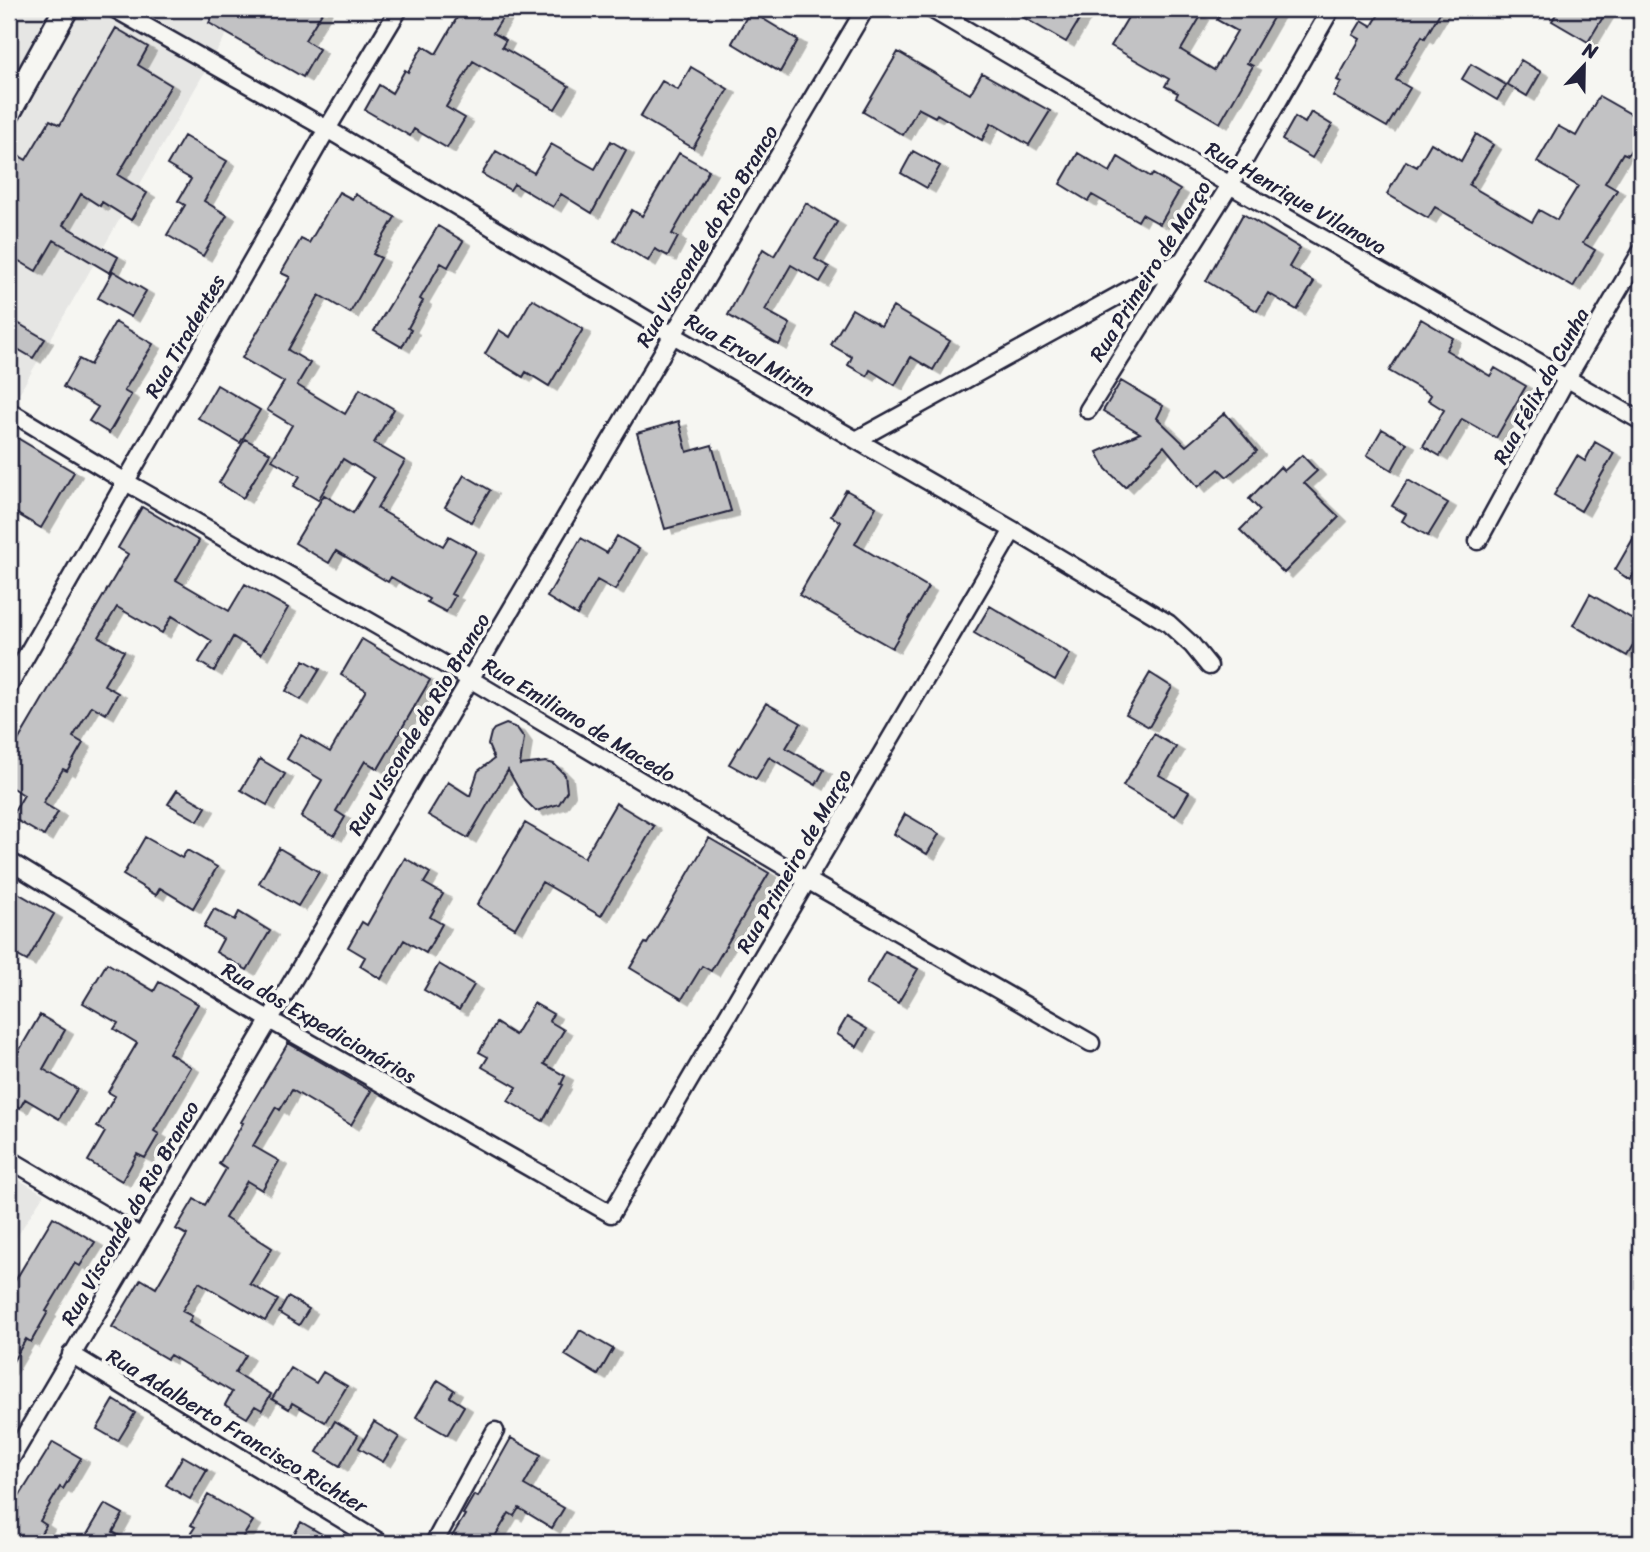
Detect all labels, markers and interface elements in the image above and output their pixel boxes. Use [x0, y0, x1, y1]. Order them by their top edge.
north arrow [1548, 32, 1618, 102]
text: N [1577, 33, 1603, 69]
street label: Rua Visconde do Rio Branco [625, 117, 789, 355]
street label: Rua Henrique Vilanova [1198, 130, 1394, 266]
street label: Rua Primeiro de Março [1079, 173, 1221, 369]
street label: Rua Tiradentes [134, 266, 236, 405]
street label: Rua Félix da Cunha [1482, 300, 1600, 472]
street label: Rua Erval Mirim [677, 302, 823, 408]
street label: Rua Visconde do Rio Branco [337, 605, 501, 843]
street label: Rua Emiliano de Macedo [475, 647, 684, 793]
street label: Rua Primeiro de Março [725, 761, 863, 961]
street label: Rua dos Expedicionários [214, 952, 424, 1095]
street label: Rua Visconde do Rio Branco [50, 1093, 210, 1333]
street label: Rua Adalberto Francisco Richter [99, 1338, 376, 1525]

